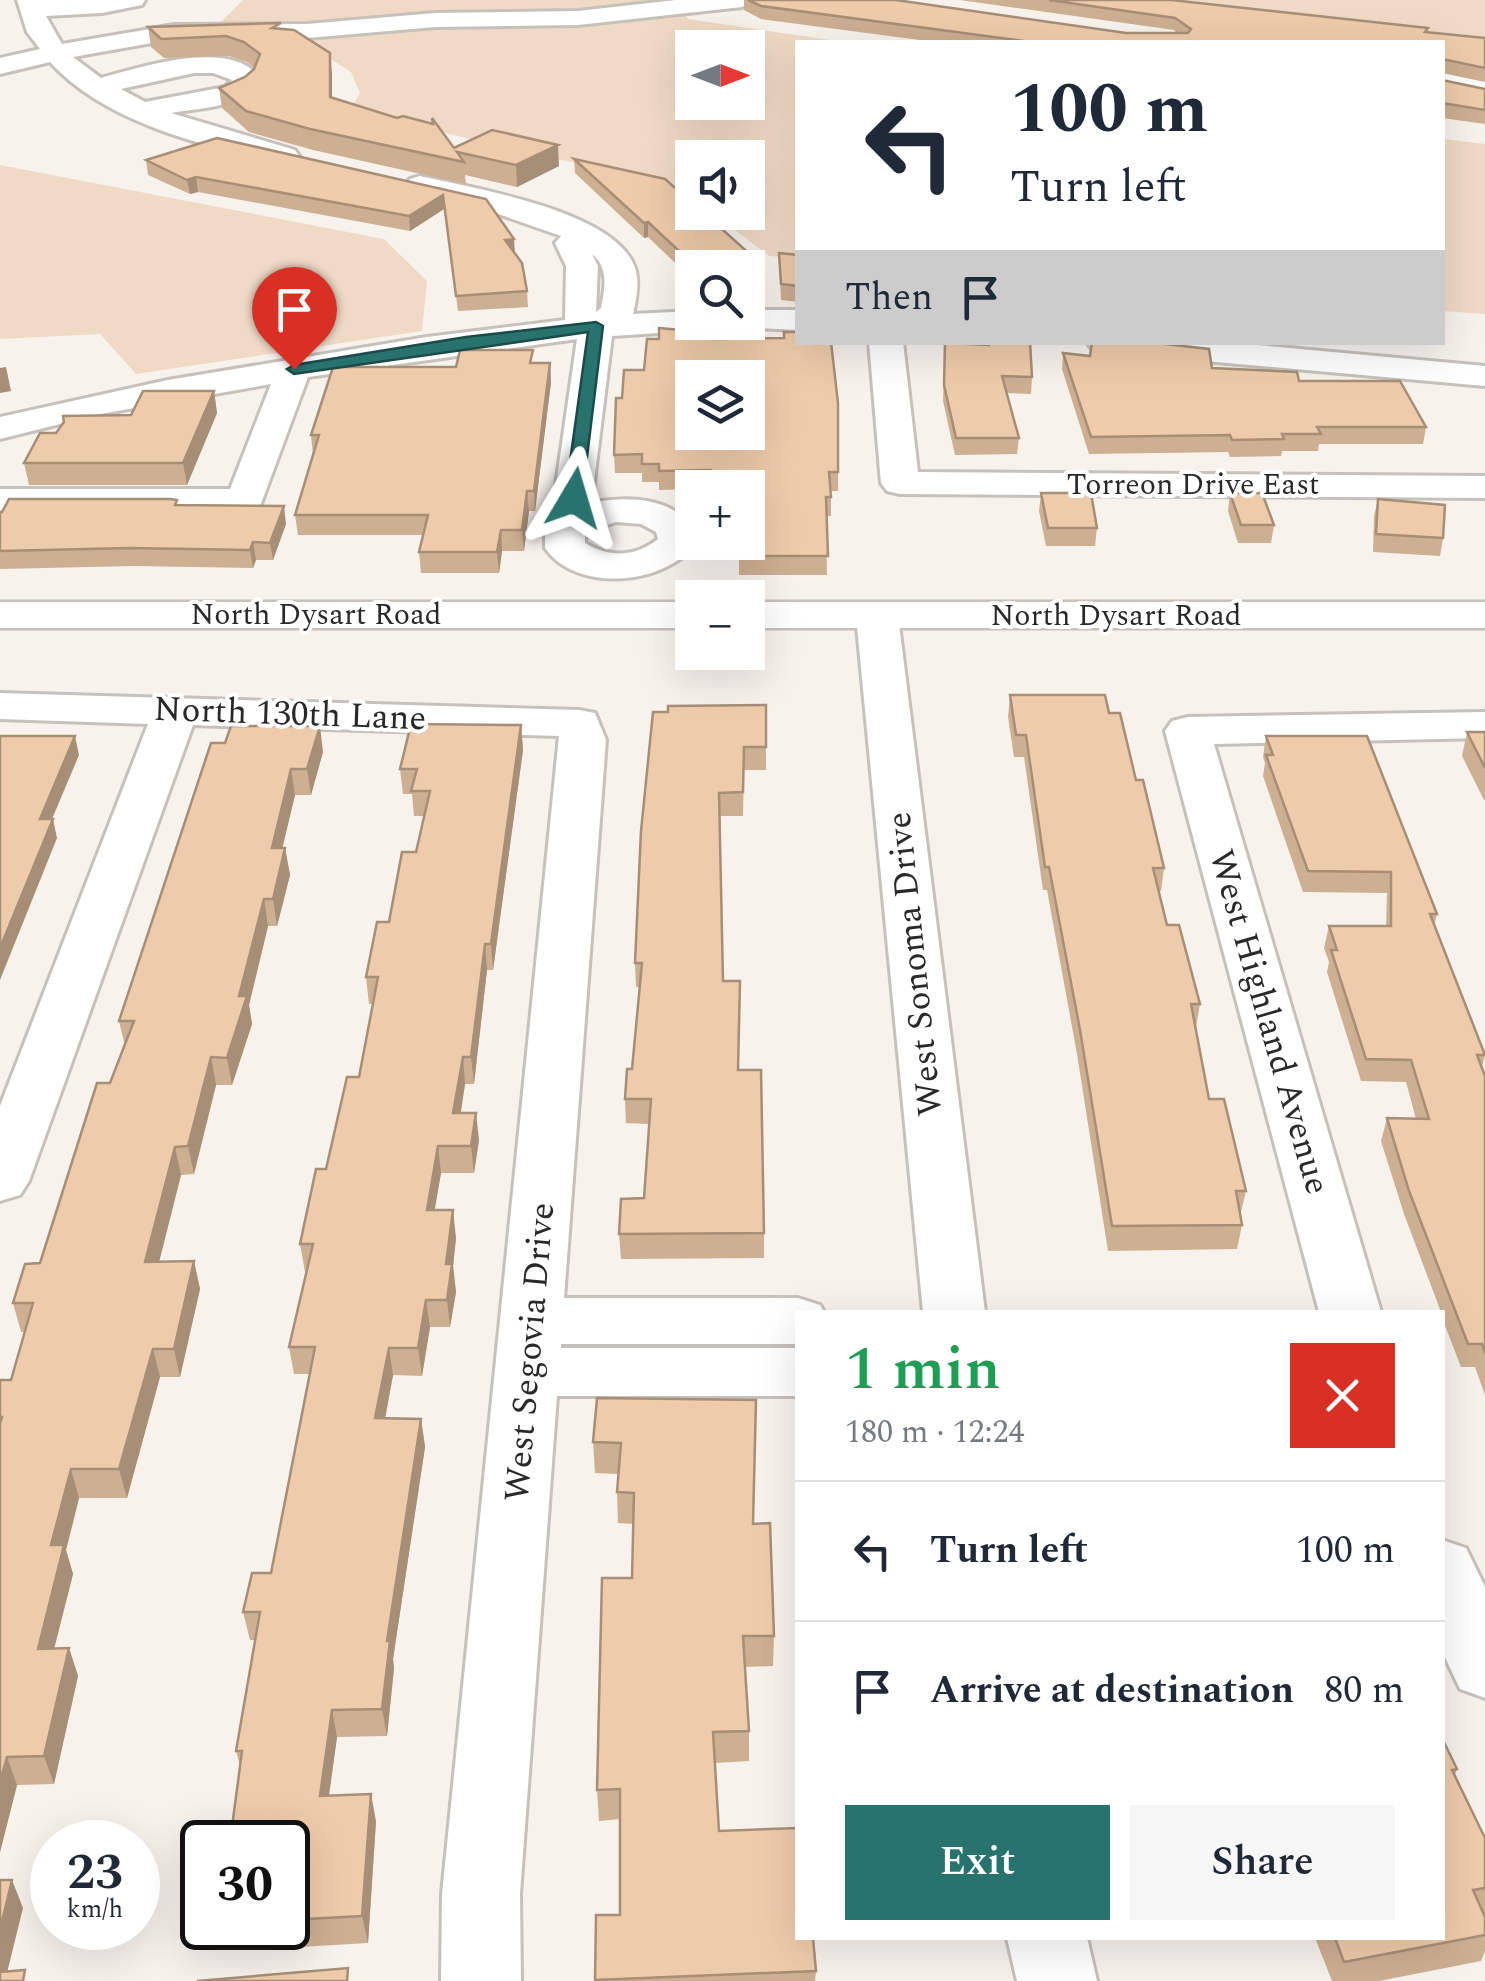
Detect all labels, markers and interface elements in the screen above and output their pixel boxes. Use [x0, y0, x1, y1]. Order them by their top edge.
north arrow [675, 30, 765, 120]
map controls [675, 30, 765, 670]
text: 100 m [1010, 57, 1208, 163]
icon: left [845, 80, 975, 210]
button: sound [675, 140, 765, 230]
text: Turn left [1010, 153, 1187, 222]
button: search [675, 250, 765, 340]
pin [252, 267, 337, 370]
text: Then [845, 269, 933, 327]
icon: arrive [953, 270, 1008, 325]
icon: arrive [267, 282, 322, 337]
button: layers [675, 360, 765, 450]
position arrow [522, 446, 626, 550]
street label: Torreon Drive East [1067, 462, 1319, 508]
button: + [675, 470, 765, 560]
button: − [675, 580, 765, 670]
street label: North Dysart Road [190, 592, 442, 638]
street label: North Dysart Road [990, 593, 1242, 639]
street label: North 130th Lane [153, 683, 427, 745]
street label: West Sonoma Drive [873, 809, 957, 1119]
street label: West Highland Avenue [1194, 843, 1344, 1201]
street label: West Segovia Drive [491, 1200, 569, 1504]
text: 1 min [845, 1324, 1001, 1416]
button: close [1290, 1343, 1395, 1448]
text: 180 m · 12:24 [845, 1408, 1025, 1457]
text: Turn left [930, 1522, 1088, 1580]
text: 100 m [1296, 1522, 1395, 1580]
icon: left [845, 1524, 900, 1579]
text: Arrive at destination [930, 1662, 1294, 1720]
text: 80 m [1324, 1662, 1404, 1720]
icon: arrive [845, 1664, 900, 1719]
button: Exit [845, 1805, 1110, 1920]
button: Share [1130, 1805, 1395, 1920]
speed limit sign: 30 [180, 1820, 310, 1950]
text: 23 [67, 1835, 123, 1911]
text: km/h [67, 1891, 123, 1929]

